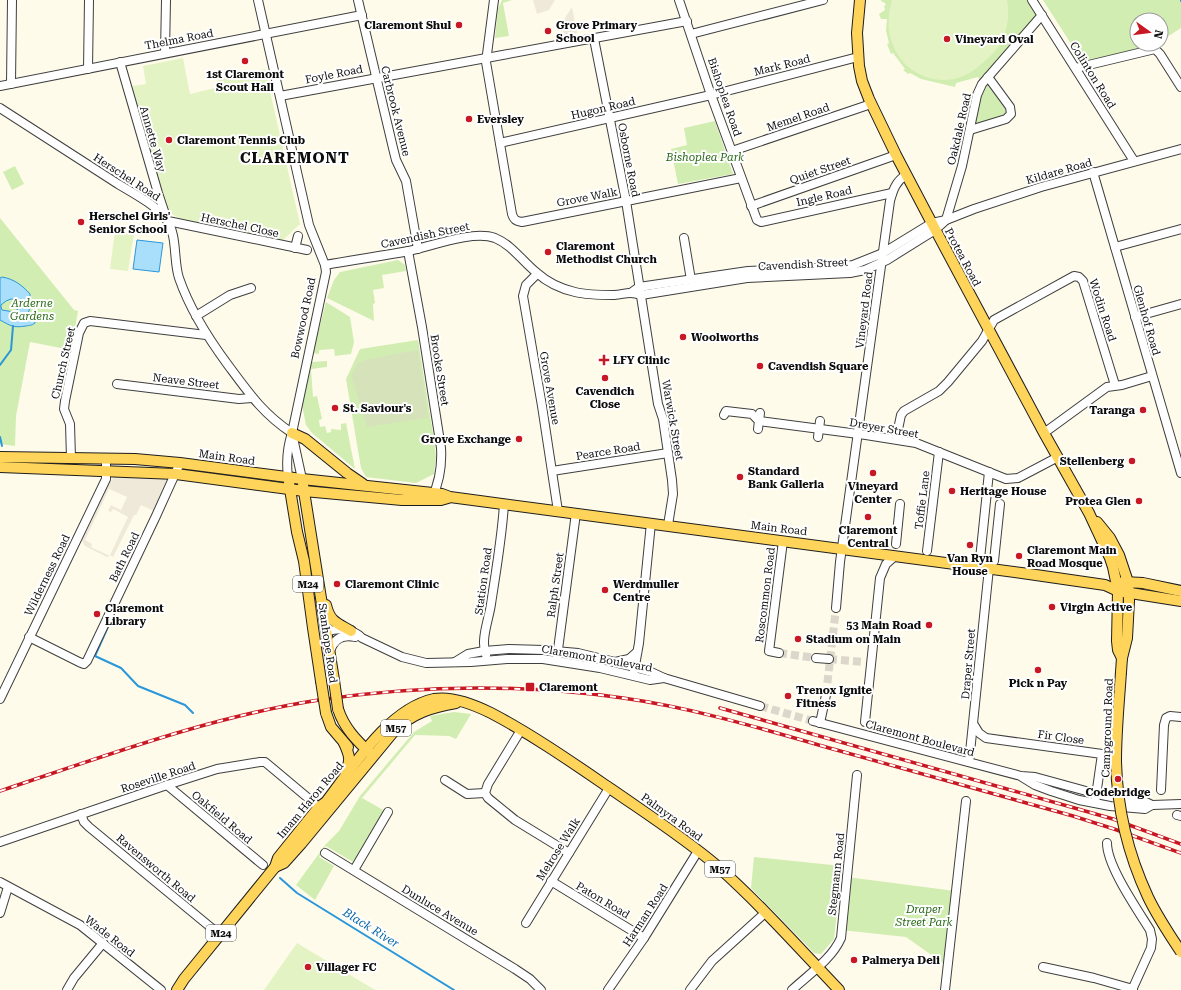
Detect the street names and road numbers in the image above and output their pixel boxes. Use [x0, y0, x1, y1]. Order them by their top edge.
street label: Thelma Road [144, 26, 215, 53]
street label: Colinton Road [1067, 39, 1118, 111]
street label: Mark Road [753, 52, 812, 79]
street label: Bishoplea Road [705, 56, 744, 138]
street label: Foyle Road [304, 63, 364, 86]
street label: Carbrook Avenue [378, 65, 413, 158]
street label: Oakdale Road [945, 92, 974, 166]
street label: Hugon Road [570, 95, 637, 122]
street label: Memel Road [765, 101, 831, 134]
street label: Annette Way [137, 105, 168, 174]
street label: Osborne Road [615, 122, 642, 198]
street label: Herschel Road [91, 151, 163, 204]
street label: Quiet Street [788, 154, 852, 187]
street label: Kildare Road [1025, 156, 1094, 187]
street label: Ingle Road [795, 184, 853, 209]
street label: Grove Walk [556, 185, 619, 210]
street label: Herschel Close [200, 211, 280, 240]
street label: Cavendish Street [380, 220, 471, 251]
street label: Protea Road [942, 226, 983, 289]
street label: Cavendish Street [758, 256, 848, 273]
street label: Vineyard Road [853, 271, 876, 349]
street label: Bowwood Road [289, 276, 318, 360]
street label: Wodin Road [1086, 277, 1119, 343]
street label: Glenhof Road [1130, 283, 1163, 357]
street label: Church Street [49, 326, 78, 401]
street label: Brooke Street [427, 333, 452, 407]
street label: Grove Avenue [537, 351, 562, 426]
street label: Neave Street [152, 371, 220, 392]
street label: Warwick Street [659, 379, 686, 461]
street label: Dreyer Street [848, 416, 920, 441]
street label: Pearce Road [575, 440, 641, 463]
street label: Main Road [198, 447, 256, 468]
street label: Toffie Lane [912, 470, 933, 530]
street label: Main Road [750, 519, 808, 538]
street label: Bath Road [107, 530, 142, 584]
street label: Wilderness Road [22, 532, 73, 618]
street label: Station Road [472, 547, 495, 616]
street label: Roscommon Road [753, 547, 778, 644]
street label: Ralph Street [544, 552, 566, 618]
road number: M24 [293, 576, 323, 592]
street label: Stanhope Road [315, 602, 340, 684]
street label: Draper Street [959, 628, 978, 700]
street label: Claremont Boulevard [540, 642, 653, 675]
street label: Campground Road [1099, 678, 1116, 778]
street label: Claremont Boulevard [864, 718, 976, 759]
road number: M57 [381, 720, 411, 736]
street label: Fir Close [1037, 728, 1085, 747]
street label: Roseville Road [119, 759, 197, 796]
street label: Imam Haron Road [275, 759, 346, 841]
street label: Oakfield Road [189, 788, 255, 847]
street label: Palmyra Road [638, 791, 705, 844]
street label: Melrose Walk [534, 815, 583, 883]
street label: Ravensworth Road [114, 832, 198, 905]
street label: Stegmann Road [826, 832, 847, 916]
road number: M57 [705, 861, 735, 877]
street label: Paton Road [574, 879, 632, 922]
street label: Harman Road [620, 881, 671, 949]
street label: Dunluce Avenue [399, 882, 480, 938]
street label: Wade Road [82, 913, 137, 960]
road number: M24 [206, 925, 236, 941]

